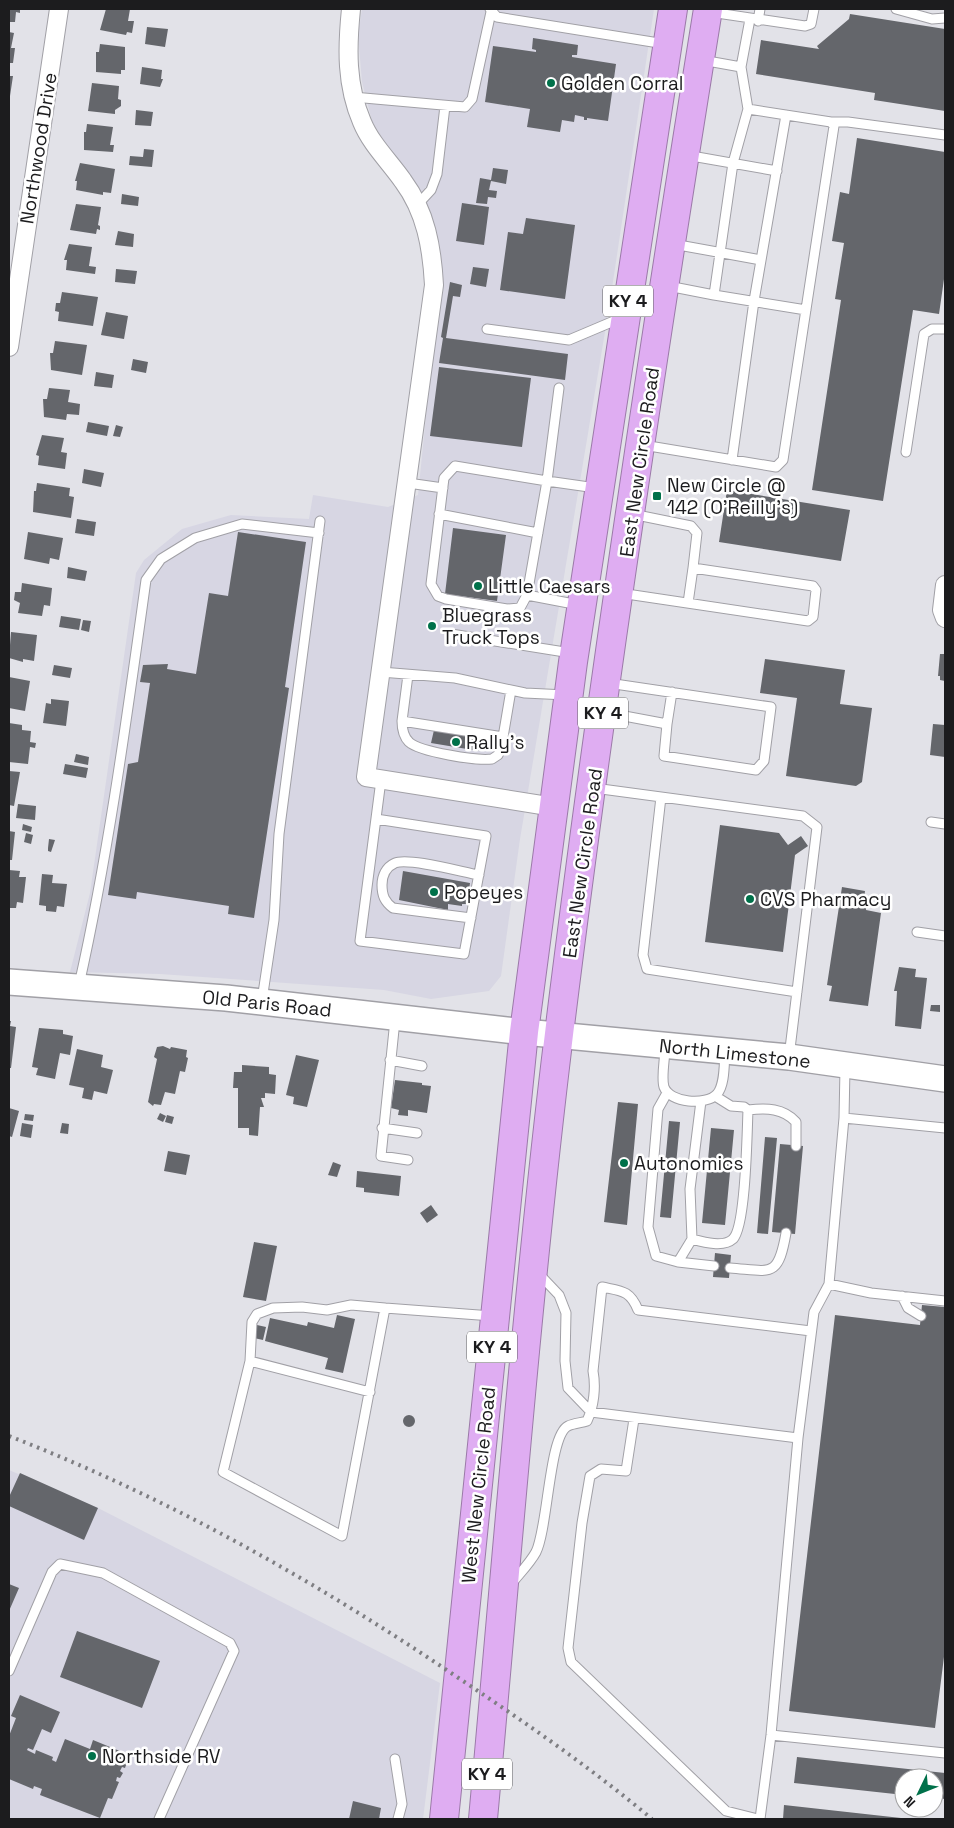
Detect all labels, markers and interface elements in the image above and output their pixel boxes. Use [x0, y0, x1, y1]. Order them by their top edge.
street label: Northwood Drive [14, 71, 63, 226]
place label: Golden Corral [561, 71, 683, 96]
marker: Golden Corral [545, 77, 557, 89]
road number: KY 4 [603, 286, 653, 316]
street label: East New Circle Road [614, 366, 665, 558]
place label: New Circle @ 142 (O'Reilly's) [667, 473, 798, 520]
marker: New Circle @ 142 (O'Reilly's) [651, 490, 663, 502]
place label: Little Caesars [488, 574, 611, 599]
marker: Little Caesars [472, 580, 484, 592]
place label: Bluegrass Truck Tops [442, 603, 540, 650]
marker: Bluegrass Truck Tops [426, 620, 438, 632]
road number: KY 4 [578, 698, 628, 728]
place label: Rally's [466, 730, 525, 755]
marker: Rally's [450, 736, 462, 748]
street label: East New Circle Road [557, 767, 608, 959]
place label: Popeyes [444, 880, 523, 905]
marker: Popeyes [428, 886, 440, 898]
place label: CVS Pharmacy [760, 887, 891, 912]
marker: CVS Pharmacy [744, 893, 756, 905]
street label: Old Paris Road [201, 984, 333, 1023]
street label: North Limestone [658, 1033, 812, 1074]
place label: Autonomics [634, 1151, 744, 1176]
marker: Autonomics [618, 1157, 630, 1169]
road number: KY 4 [467, 1331, 517, 1362]
street label: West New Circle Road [456, 1386, 501, 1584]
place label: Northside RV [102, 1744, 221, 1769]
marker: Northside RV [86, 1750, 98, 1762]
road number: KY 4 [462, 1758, 512, 1790]
north arrow [894, 1768, 944, 1818]
text: N [900, 1792, 919, 1811]

